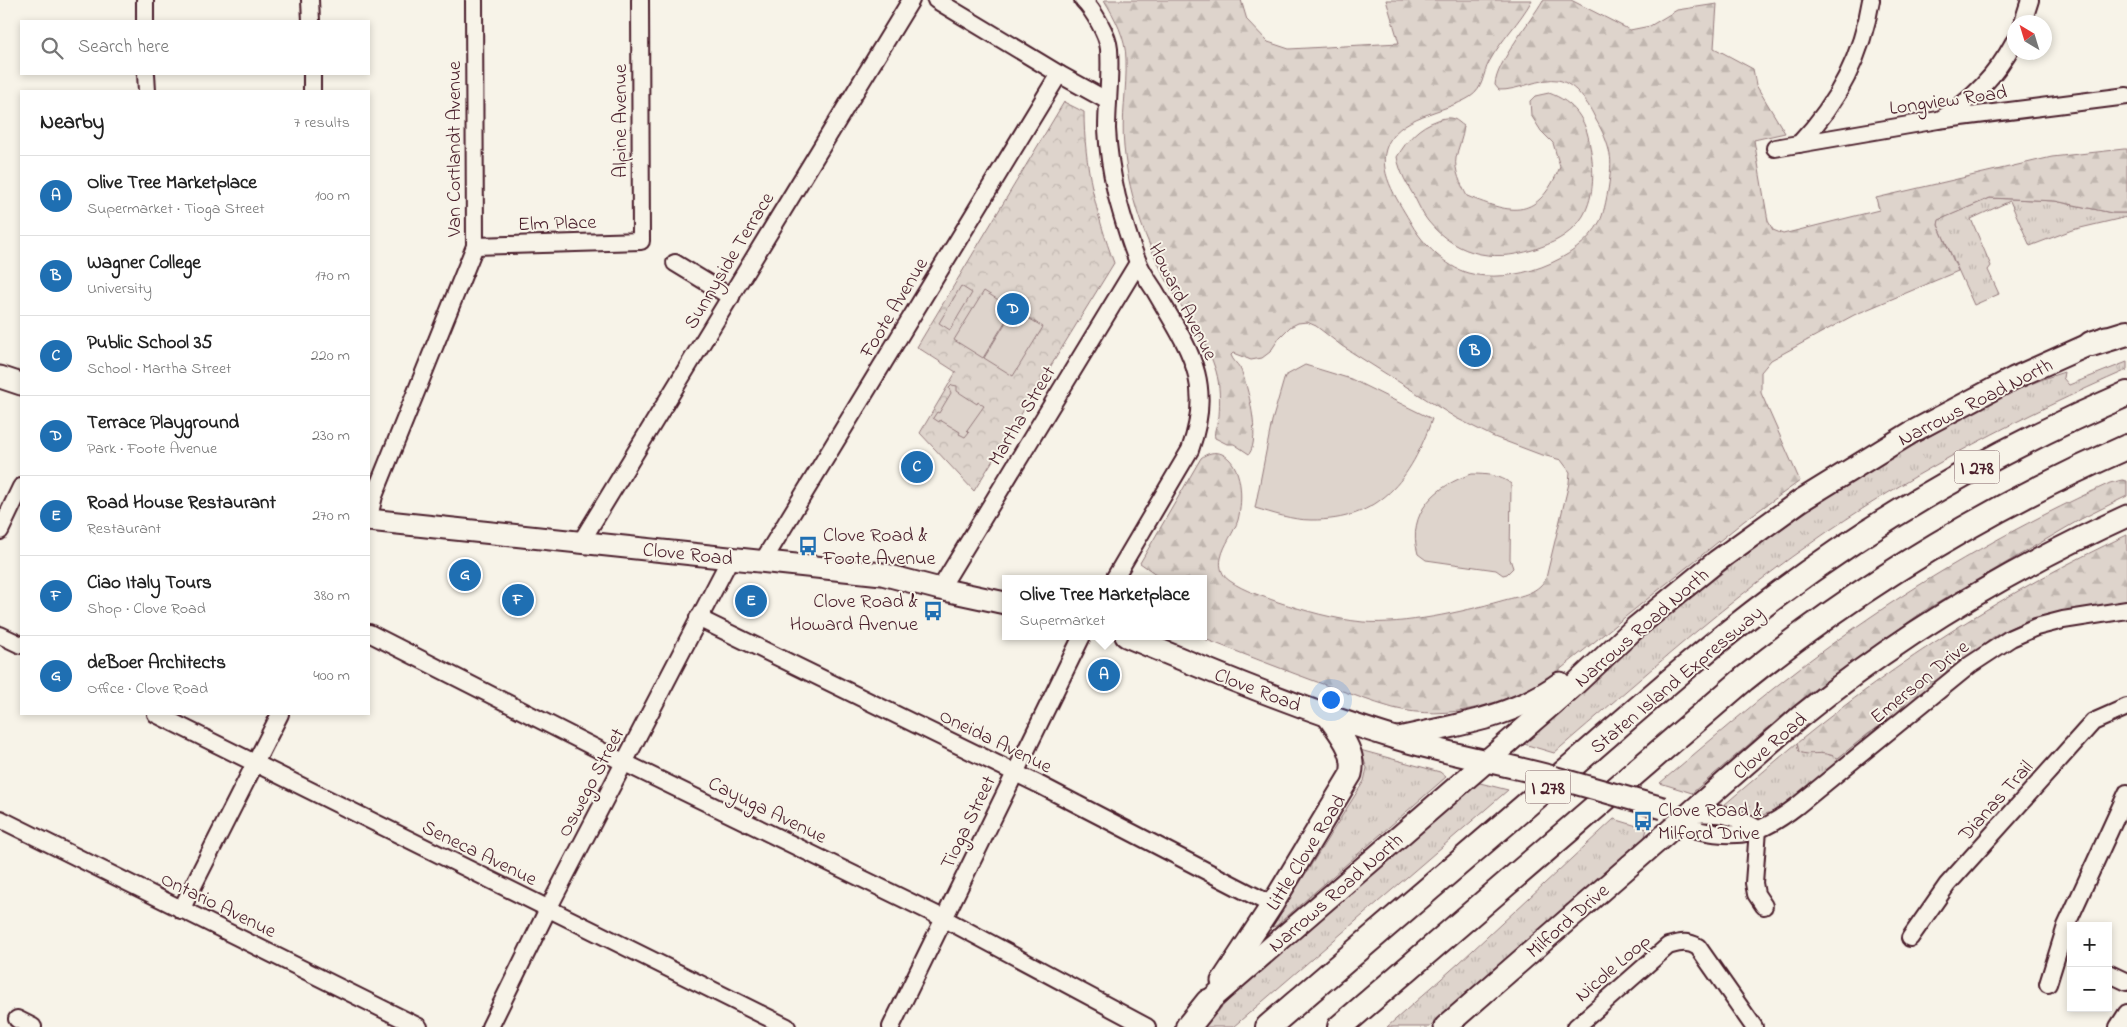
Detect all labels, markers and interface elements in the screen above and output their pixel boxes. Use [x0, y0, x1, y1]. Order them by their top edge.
north arrow [2007, 15, 2052, 60]
search box [20, 20, 370, 75]
icon: search [38, 34, 66, 62]
text: Search here [78, 34, 169, 61]
street label: Van Cortlandt Avenue [441, 61, 470, 238]
street label: Alpine Avenue [607, 64, 636, 178]
street label: Longview Road [1888, 79, 2009, 125]
text: Nearby [40, 108, 104, 138]
text: 7 results [294, 111, 350, 135]
text: Olive Tree Marketplace [87, 170, 257, 197]
text: A [51, 184, 61, 208]
text: 100 m [315, 184, 350, 208]
street label: Sunnyside Terrace [678, 187, 783, 335]
text: Supermarket · Tioga Street [87, 197, 265, 221]
street label: Elm Place [517, 209, 597, 240]
street label: Howard Avenue [1140, 238, 1224, 366]
text: Wagner College [87, 250, 201, 277]
street label: Foote Avenue [853, 253, 937, 365]
text: B [51, 264, 61, 288]
text: 170 m [315, 264, 350, 288]
text: University [87, 277, 152, 301]
pin: D [997, 290, 1029, 328]
text: Public School 35 [87, 330, 212, 357]
pin: B [1459, 332, 1491, 370]
text: C [52, 344, 60, 368]
text: 220 m [311, 344, 350, 368]
street label: Narrows Road North [1894, 352, 2059, 455]
text: School · Martha Street [87, 357, 231, 381]
street label: Martha Street [982, 361, 1064, 472]
text: Terrace Playground [87, 410, 239, 437]
text: D [50, 424, 62, 448]
text: 230 m [312, 424, 350, 448]
text: Park · Foote Avenue [87, 437, 217, 461]
pin: C [901, 448, 933, 486]
road number: I 278 [1954, 451, 2000, 484]
text: Road House Restaurant [87, 490, 276, 517]
text: E [51, 504, 61, 528]
text: 270 m [312, 504, 350, 528]
text: Restaurant [87, 517, 161, 541]
place label: Clove Road & Foote Avenue [822, 522, 935, 574]
bus stop icon: Clove Road & Foote Avenue [797, 535, 819, 557]
street label: Clove Road [641, 536, 734, 575]
pin: G [449, 556, 481, 594]
street label: Narrows Road North [1569, 562, 1716, 696]
text: Ciao Italy Tours [87, 570, 212, 597]
popup [1002, 575, 1207, 640]
pin: F [502, 581, 534, 619]
pin: E [735, 582, 767, 620]
text: Olive Tree Marketplace [1020, 582, 1189, 609]
text: F [51, 584, 61, 608]
text: 380 m [314, 584, 350, 608]
place label: Clove Road & Howard Avenue [790, 588, 918, 640]
text: Shop · Clove Road [87, 597, 206, 621]
bus stop icon: Clove Road & Howard Avenue [922, 600, 944, 622]
street label: Staten Island Expressway [1585, 600, 1771, 762]
text: Supermarket [1020, 609, 1105, 633]
street label: Emerson Drive [1865, 634, 1976, 732]
text: deBoer Architects [87, 650, 226, 677]
pin: A [1088, 656, 1120, 694]
street label: Clove Road [1210, 662, 1305, 721]
text: G [51, 664, 61, 688]
text: 400 m [313, 664, 350, 688]
text: Office · Clove Road [87, 677, 208, 701]
your location [1318, 687, 1344, 713]
street label: Oneida Avenue [934, 702, 1056, 782]
street label: Clove Road [1727, 706, 1814, 788]
street label: Oswego Street [551, 723, 634, 844]
street label: Dianas Trail [1952, 755, 2041, 849]
street label: Cayuga Avenue [702, 770, 831, 853]
road number: I 278 [1526, 770, 1570, 804]
street label: Tioga Street [934, 771, 1005, 875]
street label: Little Clove Road [1260, 790, 1354, 917]
place label: Clove Road & Milford Drive [1658, 797, 1763, 849]
bus stop icon: Clove Road & Milford Drive [1632, 810, 1654, 832]
street label: Seneca Avenue [416, 814, 542, 895]
street label: Narrows Road North [1263, 827, 1410, 961]
street label: Ontario Avenue [155, 866, 281, 947]
street label: Milford Drive [1521, 878, 1617, 966]
map controls [2067, 922, 2112, 1012]
button: + [2067, 922, 2112, 967]
street label: Nicole Loop [1569, 928, 1658, 1010]
button: − [2067, 967, 2112, 1012]

